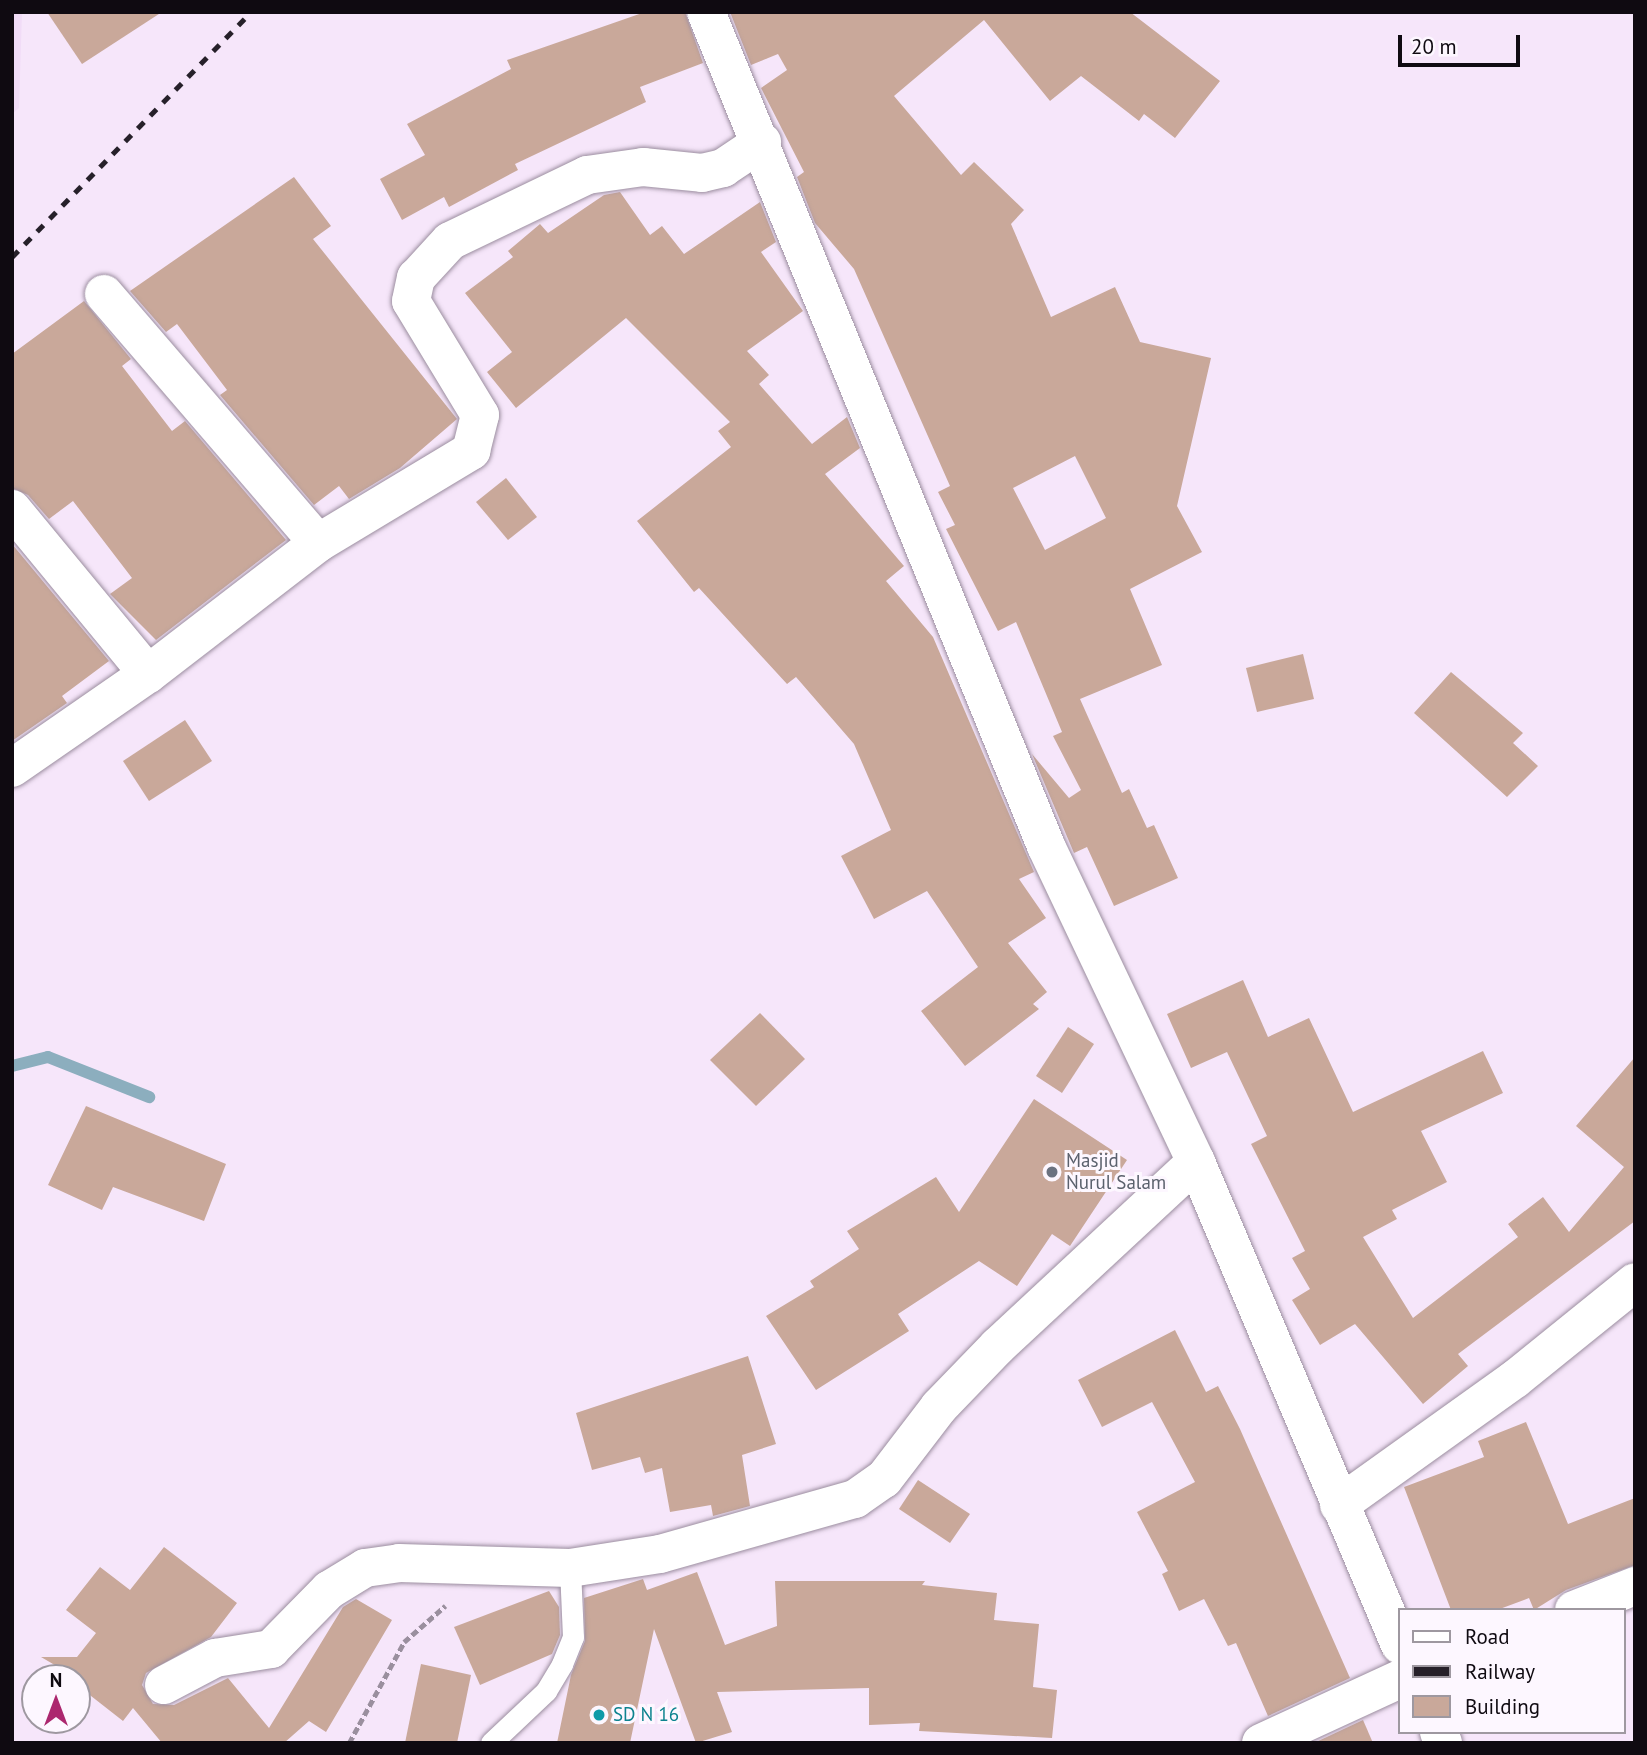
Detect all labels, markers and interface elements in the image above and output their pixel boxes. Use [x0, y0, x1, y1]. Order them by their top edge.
scale bar [1402, 21, 1524, 65]
text: 20 m [1411, 33, 1457, 60]
place label: Masjid Nurul Salam [1066, 1150, 1166, 1194]
marker: Masjid Nurul Salam [1044, 1164, 1060, 1180]
legend [1398, 1608, 1626, 1734]
text: Road [1465, 1623, 1509, 1650]
text: Railway [1465, 1658, 1535, 1685]
north arrow [21, 1664, 91, 1734]
text: N [50, 1668, 62, 1692]
text: Building [1465, 1693, 1540, 1720]
place label: SD N 16 [613, 1704, 679, 1726]
marker: SD N 16 [591, 1707, 607, 1723]

